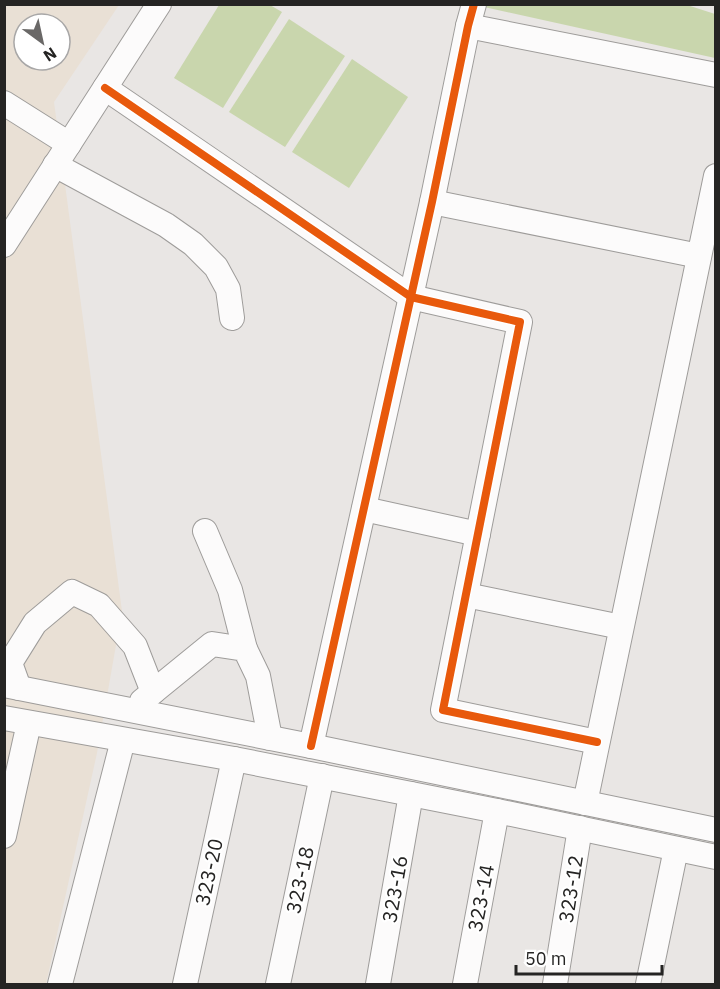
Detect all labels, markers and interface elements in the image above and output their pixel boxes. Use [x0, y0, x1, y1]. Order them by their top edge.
north arrow [12, 12, 72, 72]
text: N [40, 43, 60, 66]
street label: 323-20 [188, 836, 229, 908]
street label: 323-18 [279, 844, 320, 916]
street label: 323-16 [375, 853, 414, 925]
street label: 323-12 [552, 853, 589, 925]
street label: 323-14 [461, 862, 500, 934]
scale bar [516, 938, 662, 976]
text: 50 m [525, 947, 567, 970]

